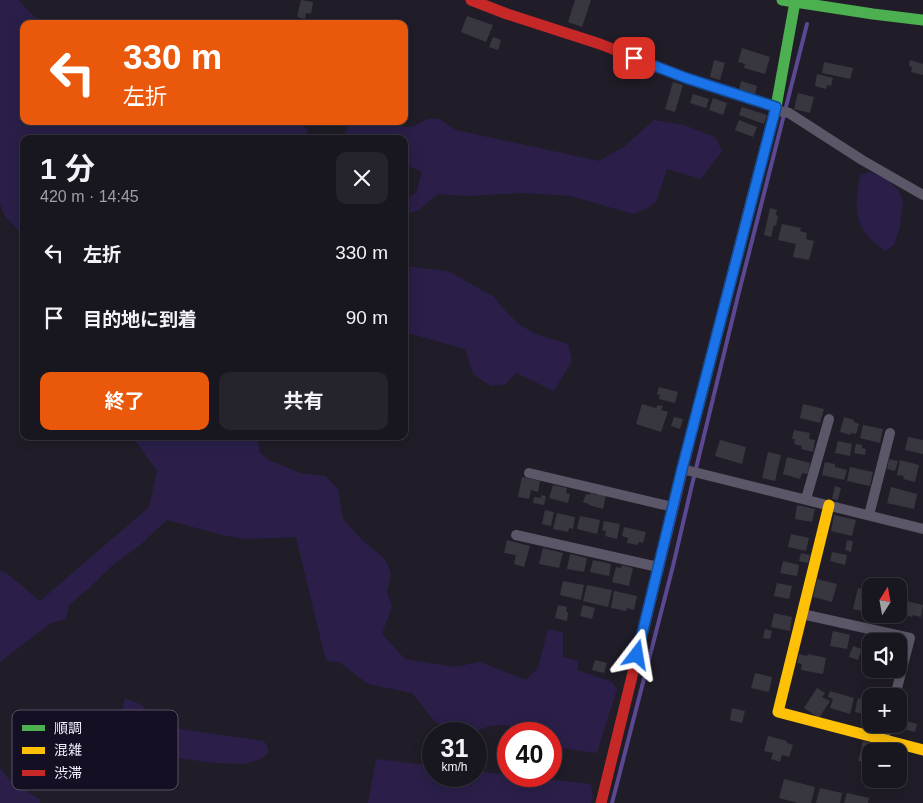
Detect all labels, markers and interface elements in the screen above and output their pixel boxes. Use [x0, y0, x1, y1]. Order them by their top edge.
text: 330 m [123, 37, 222, 76]
pin [613, 37, 655, 79]
icon: left [40, 40, 105, 105]
icon: arrive [620, 44, 648, 72]
text: 左折 [123, 84, 167, 109]
text: 1 分 [40, 152, 95, 185]
button: close [336, 152, 388, 204]
text: 420 m · 14:45 [40, 188, 139, 205]
icon: left [40, 239, 68, 267]
text: 330 m [335, 242, 388, 263]
text: 左折 [83, 244, 121, 265]
icon: arrive [40, 304, 68, 332]
text: 90 m [346, 307, 388, 328]
text: 目的地に到着 [83, 309, 197, 330]
button: 終了 [40, 372, 209, 430]
button: 共有 [219, 372, 388, 430]
north arrow [862, 578, 908, 622]
map controls [862, 578, 907, 788]
position arrow [610, 628, 662, 680]
button: sound [862, 633, 907, 678]
button: + [862, 688, 907, 733]
legend [12, 710, 178, 790]
text: 順調 [54, 720, 82, 736]
speed limit sign: 40 [497, 722, 562, 787]
text: 31 [441, 734, 468, 762]
text: 混雑 [54, 742, 82, 758]
button: − [862, 743, 907, 788]
text: km/h [441, 760, 468, 774]
text: 渋滞 [54, 765, 82, 781]

